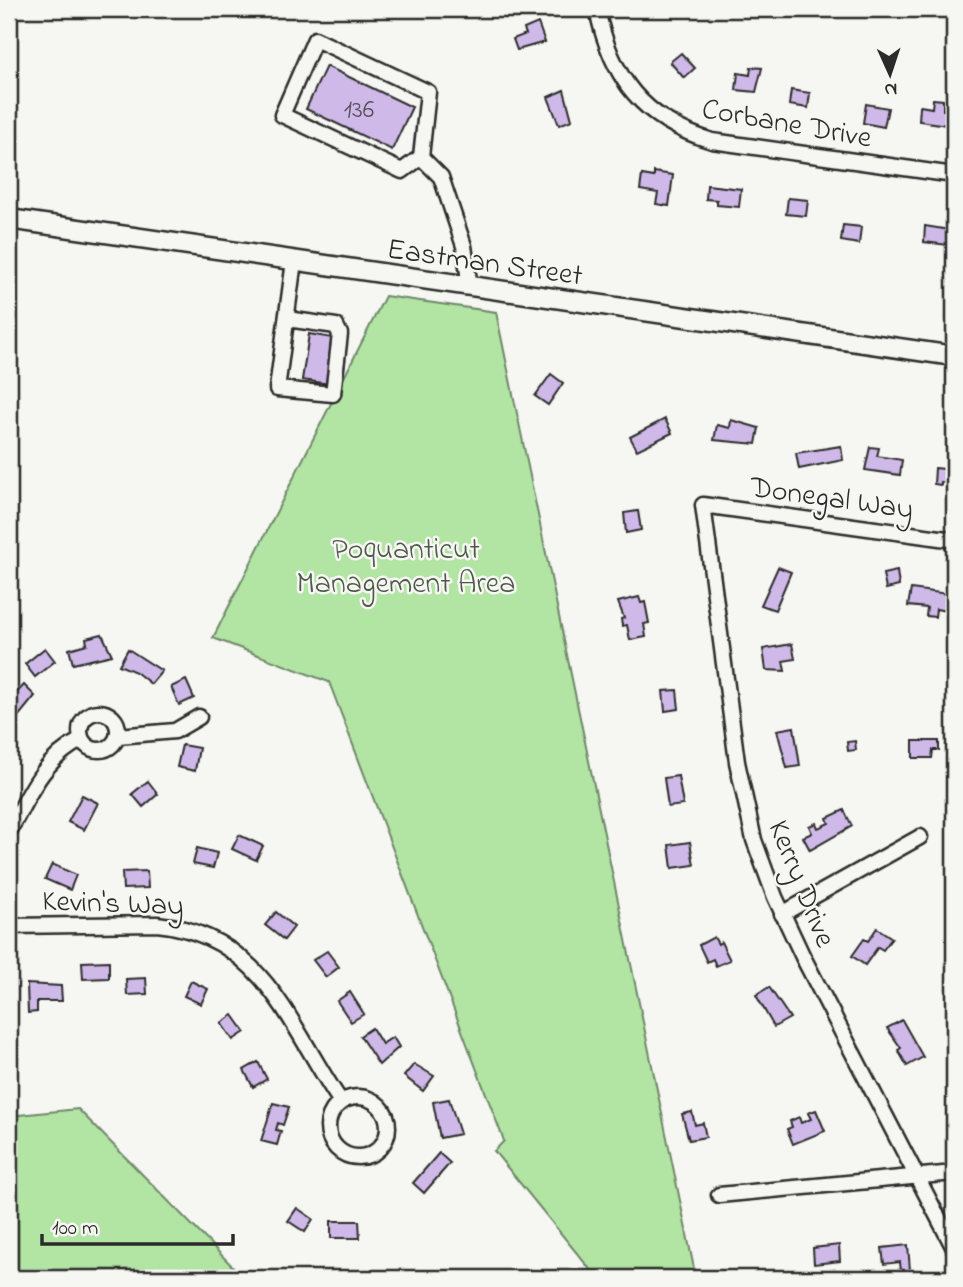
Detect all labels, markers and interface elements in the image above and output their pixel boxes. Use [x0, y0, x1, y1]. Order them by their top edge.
north arrow [855, 38, 925, 108]
text: N [883, 75, 898, 102]
street label: Corbane Drive [698, 88, 875, 162]
house number: 136 [344, 92, 374, 130]
street label: Eastman Street [384, 228, 585, 299]
street label: Donegal Way [746, 467, 916, 533]
park label: Poquanticut Management Area [297, 529, 515, 607]
street label: Kerry Drive [755, 814, 846, 955]
street label: Kevin's Way [41, 881, 185, 929]
scale bar [42, 1203, 233, 1247]
text: 100 m [52, 1214, 98, 1244]

